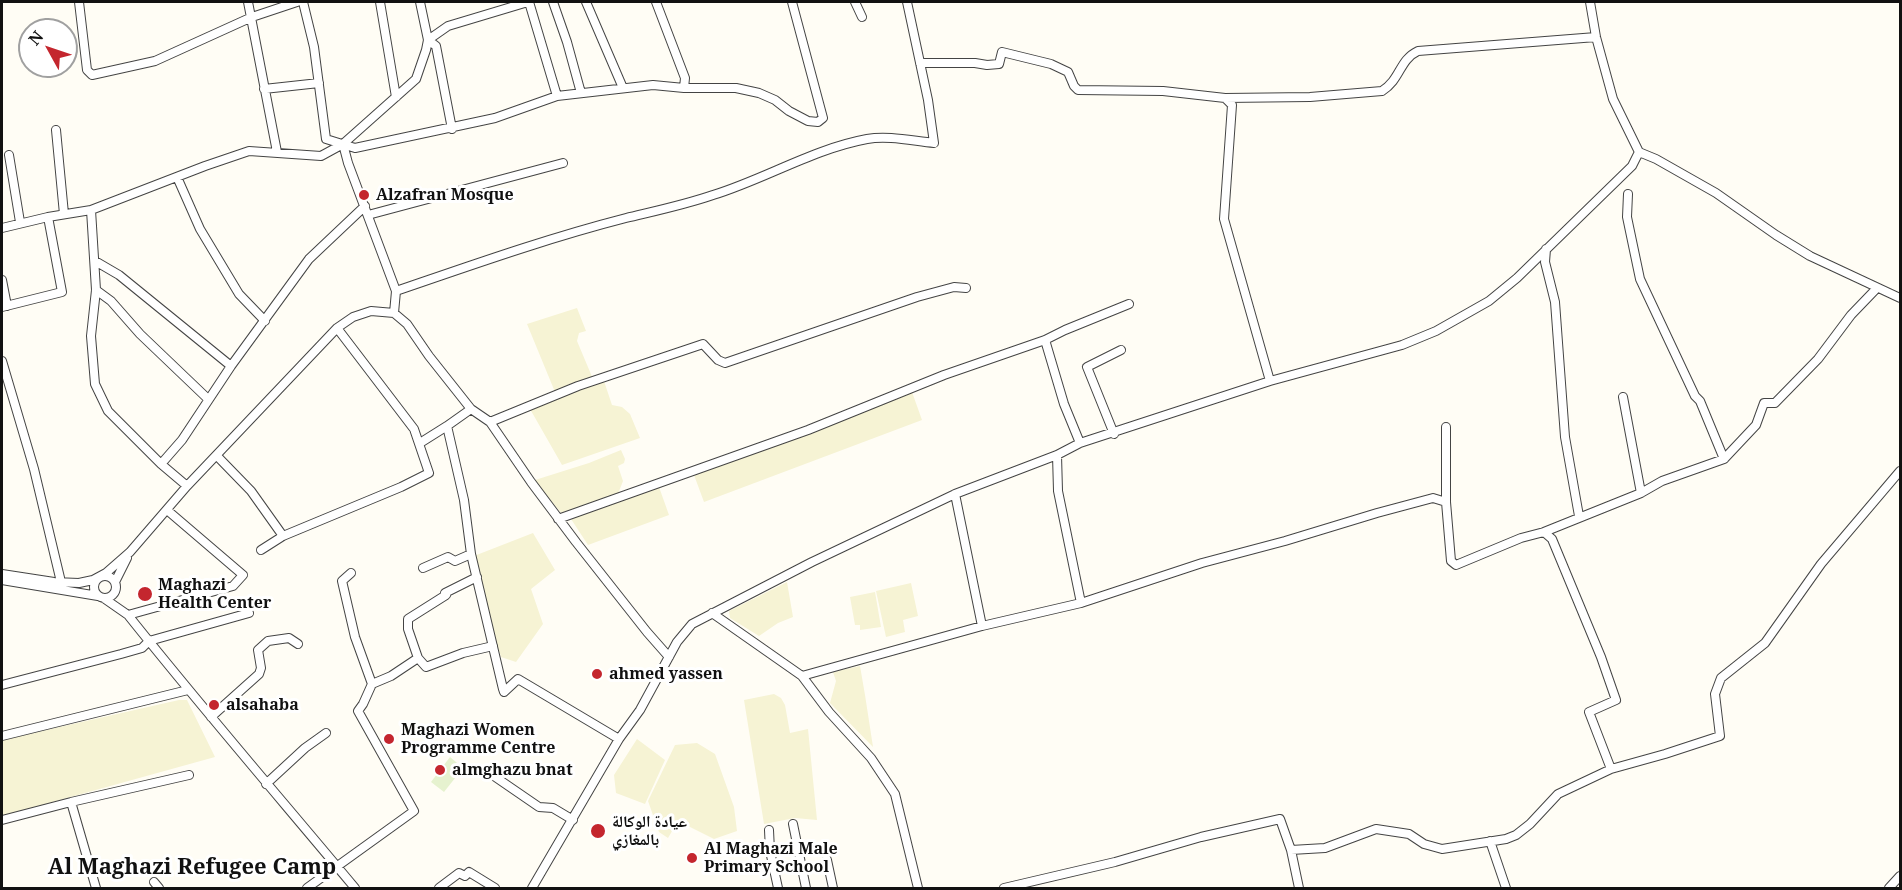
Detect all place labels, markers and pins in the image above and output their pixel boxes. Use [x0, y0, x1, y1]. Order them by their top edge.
place label: Alzafran Mosque [376, 185, 514, 205]
marker: Alzafran Mosque [357, 188, 371, 202]
place label: Maghazi Health Center [158, 575, 271, 613]
marker: Maghazi Health Center [136, 585, 154, 603]
place label: ahmed yassen [609, 664, 723, 684]
marker: ahmed yassen [590, 667, 604, 681]
place label: alsahaba [226, 695, 299, 715]
marker: alsahaba [207, 698, 221, 712]
place label: Maghazi Women Programme Centre [401, 720, 555, 758]
marker: Maghazi Women Programme Centre [382, 732, 396, 746]
place label: almghazu bnat [452, 760, 573, 780]
marker: almghazu bnat [433, 763, 447, 777]
place label: عيادة الوكالة بالمغازي [612, 812, 687, 850]
marker: عيادة الوكالة بالمغازي [589, 822, 607, 840]
place label: Al Maghazi Male Primary School [704, 839, 838, 877]
marker: Al Maghazi Male Primary School [685, 851, 699, 865]

